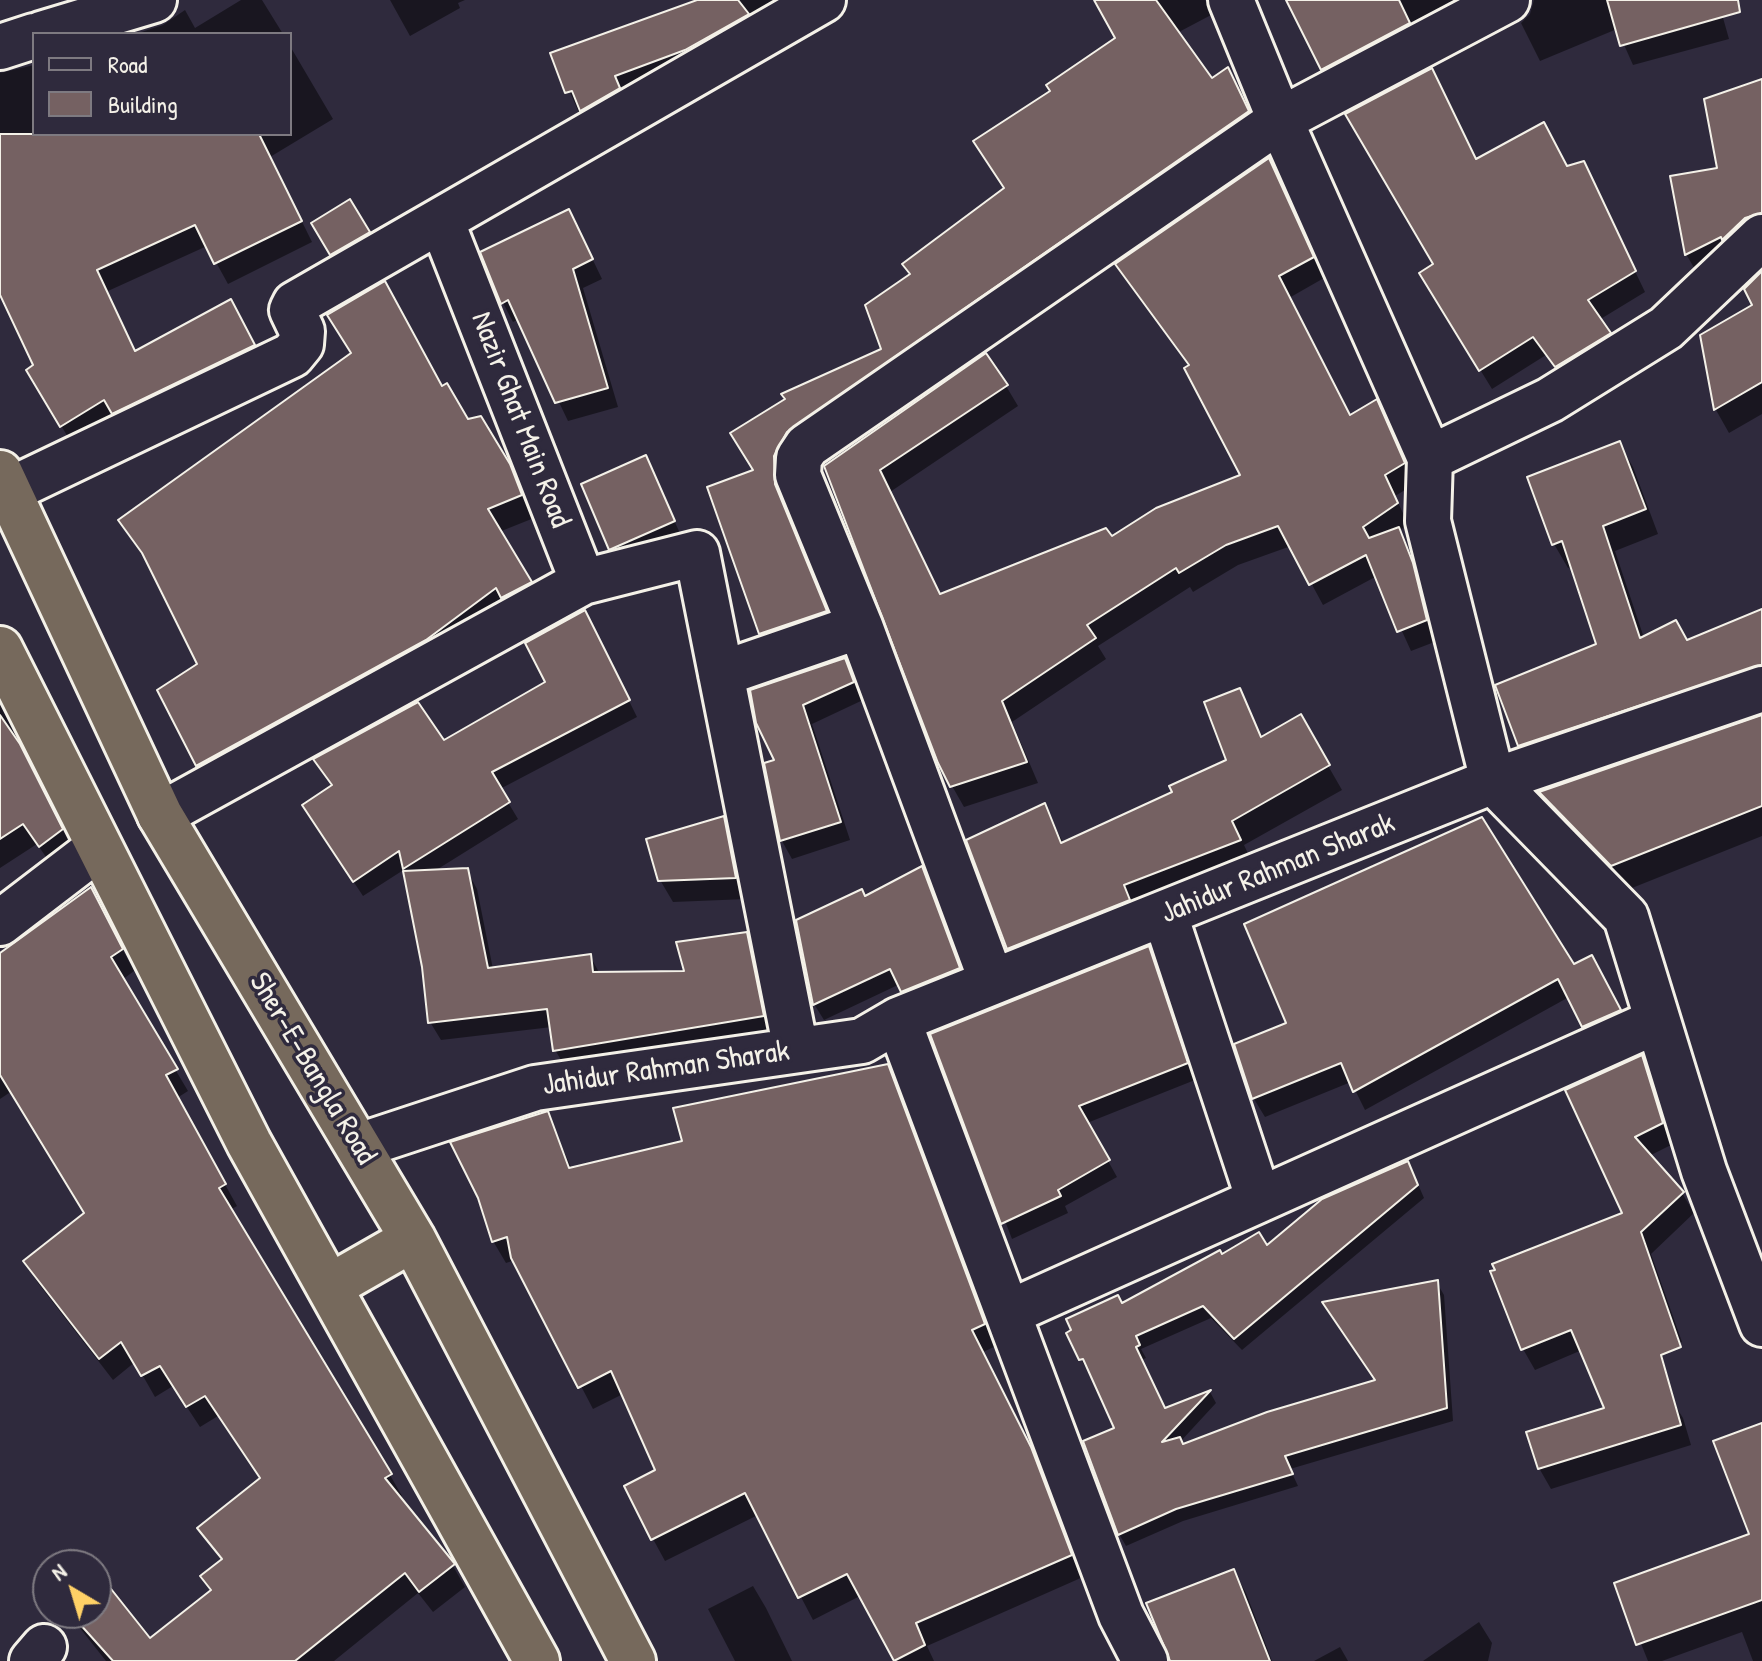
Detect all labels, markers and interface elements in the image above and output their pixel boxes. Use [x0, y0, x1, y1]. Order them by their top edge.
legend [32, 32, 292, 136]
text: Road [108, 48, 147, 80]
text: Building [108, 88, 178, 120]
street label: Nazir Ghat Main Road [462, 307, 578, 533]
street label: Jahidur Rahman Sharak [1156, 806, 1400, 932]
street label: Sher-E-Bangla Road [241, 967, 383, 1171]
street label: Jahidur Rahman Sharak [540, 1034, 792, 1104]
north arrow [32, 1549, 112, 1629]
text: N [45, 1556, 72, 1587]

